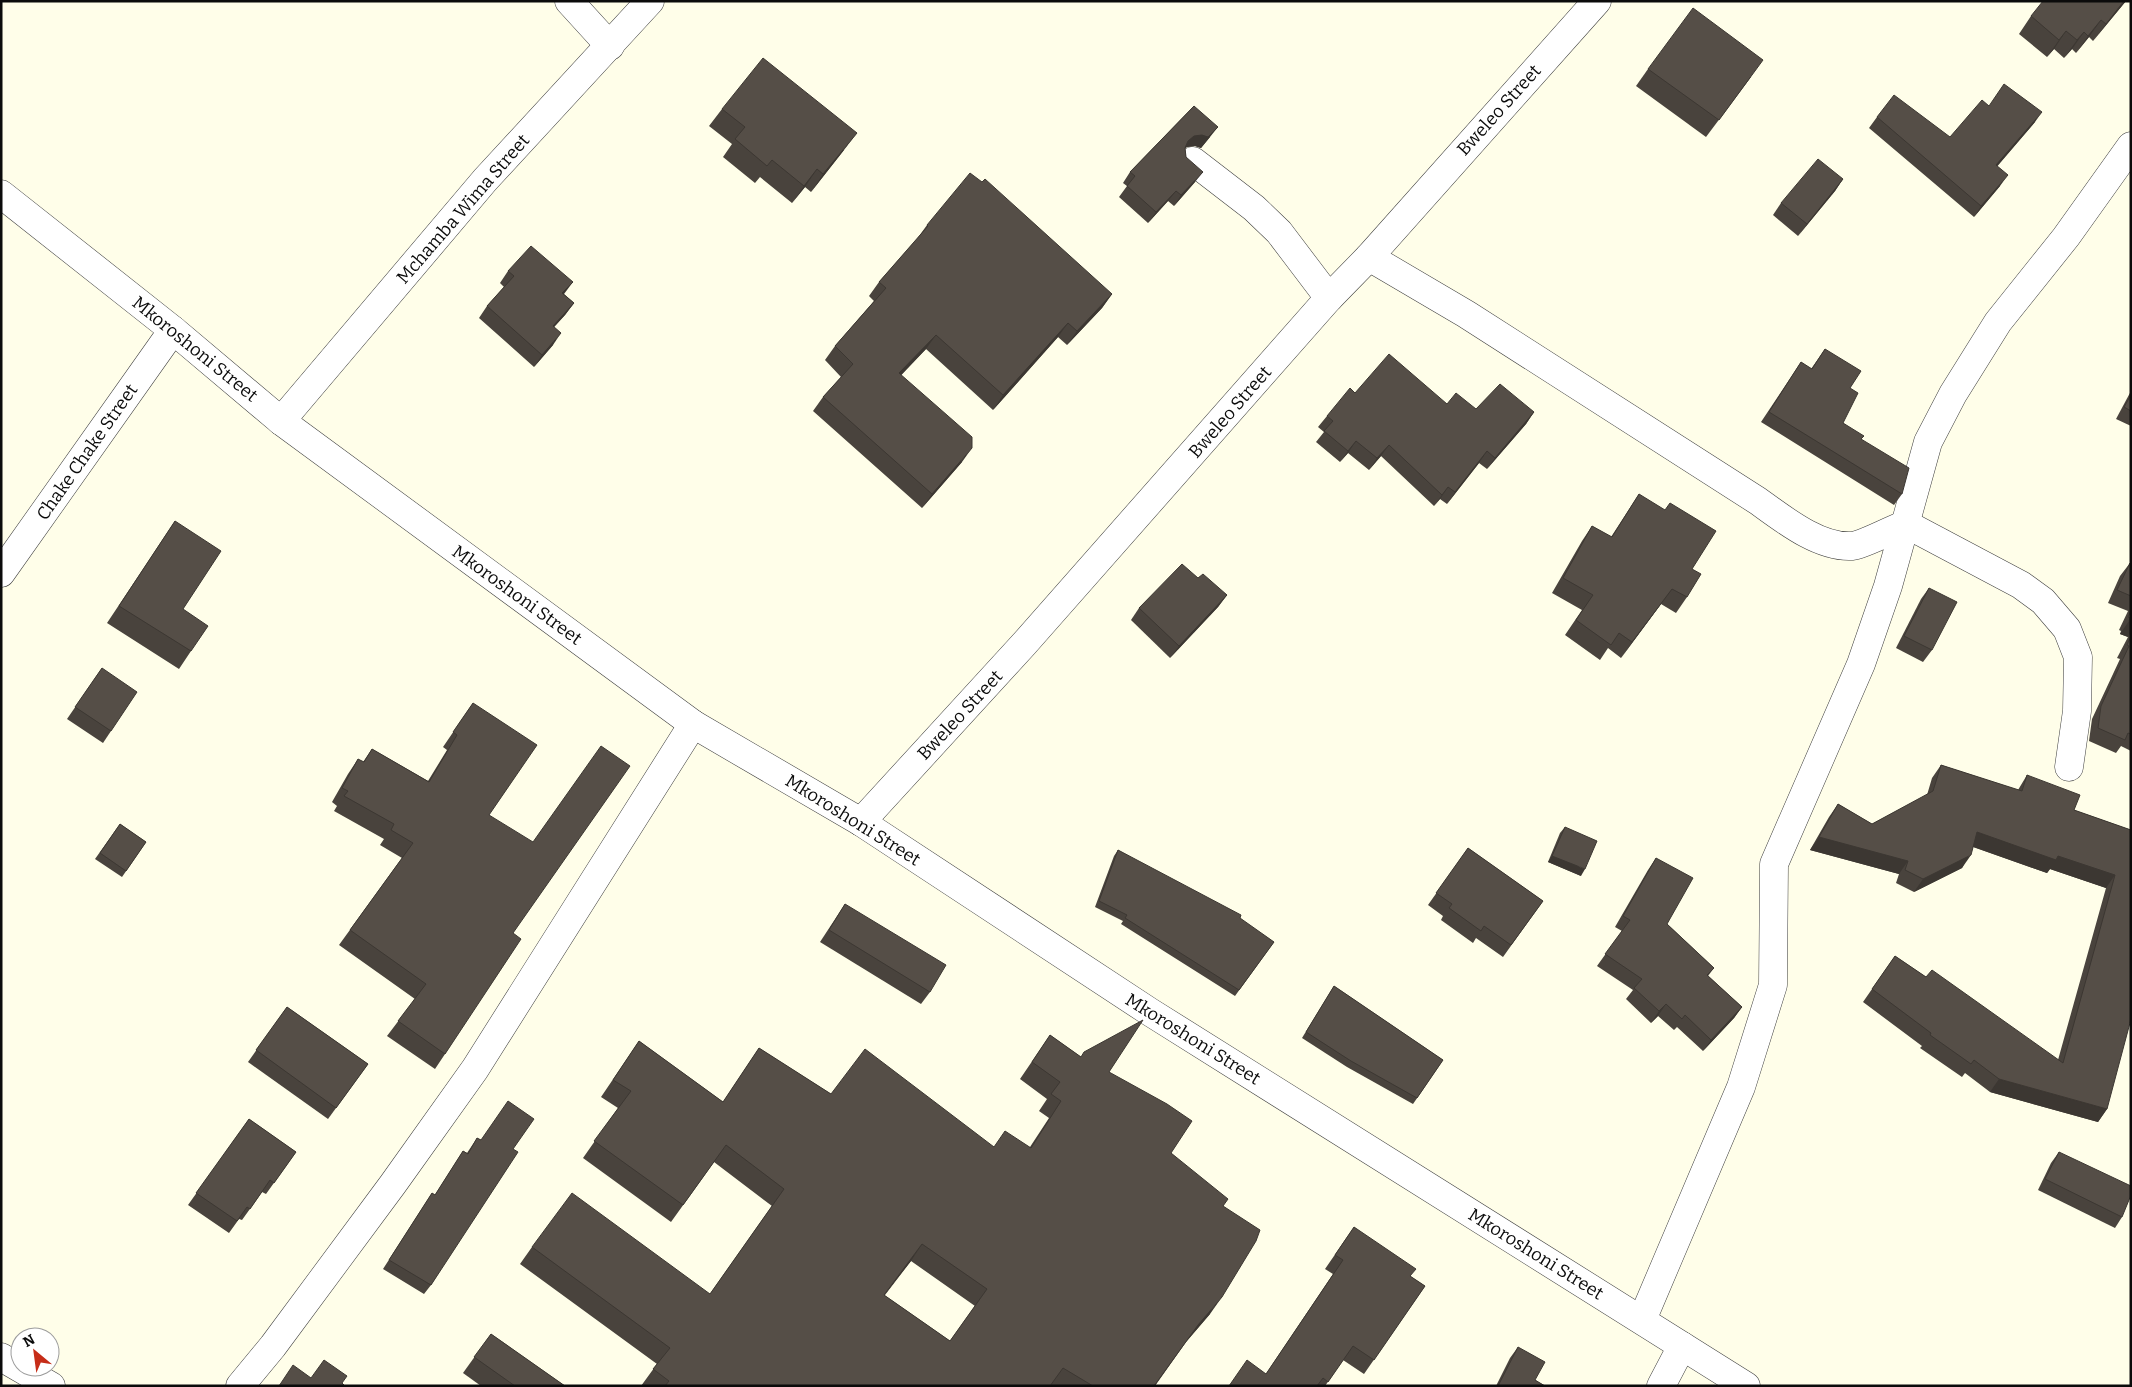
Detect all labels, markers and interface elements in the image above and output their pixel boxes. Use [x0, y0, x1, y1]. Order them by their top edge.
street label: Bweleo Street [1452, 60, 1546, 160]
street label: Mchamba Wima Street [392, 129, 534, 288]
street label: Mkoroshoni Street [128, 292, 263, 407]
street label: Bweleo Street [1184, 361, 1276, 463]
street label: Chake Chake Street [32, 379, 142, 524]
street label: Mkoroshoni Street [448, 540, 587, 650]
street label: Bweleo Street [913, 665, 1008, 765]
street label: Mkoroshoni Street [781, 770, 925, 871]
street label: Mkoroshoni Street [1121, 989, 1265, 1090]
street label: Mkoroshoni Street [1464, 1204, 1608, 1305]
north arrow [10, 1327, 60, 1377]
text: N [20, 1331, 38, 1351]

